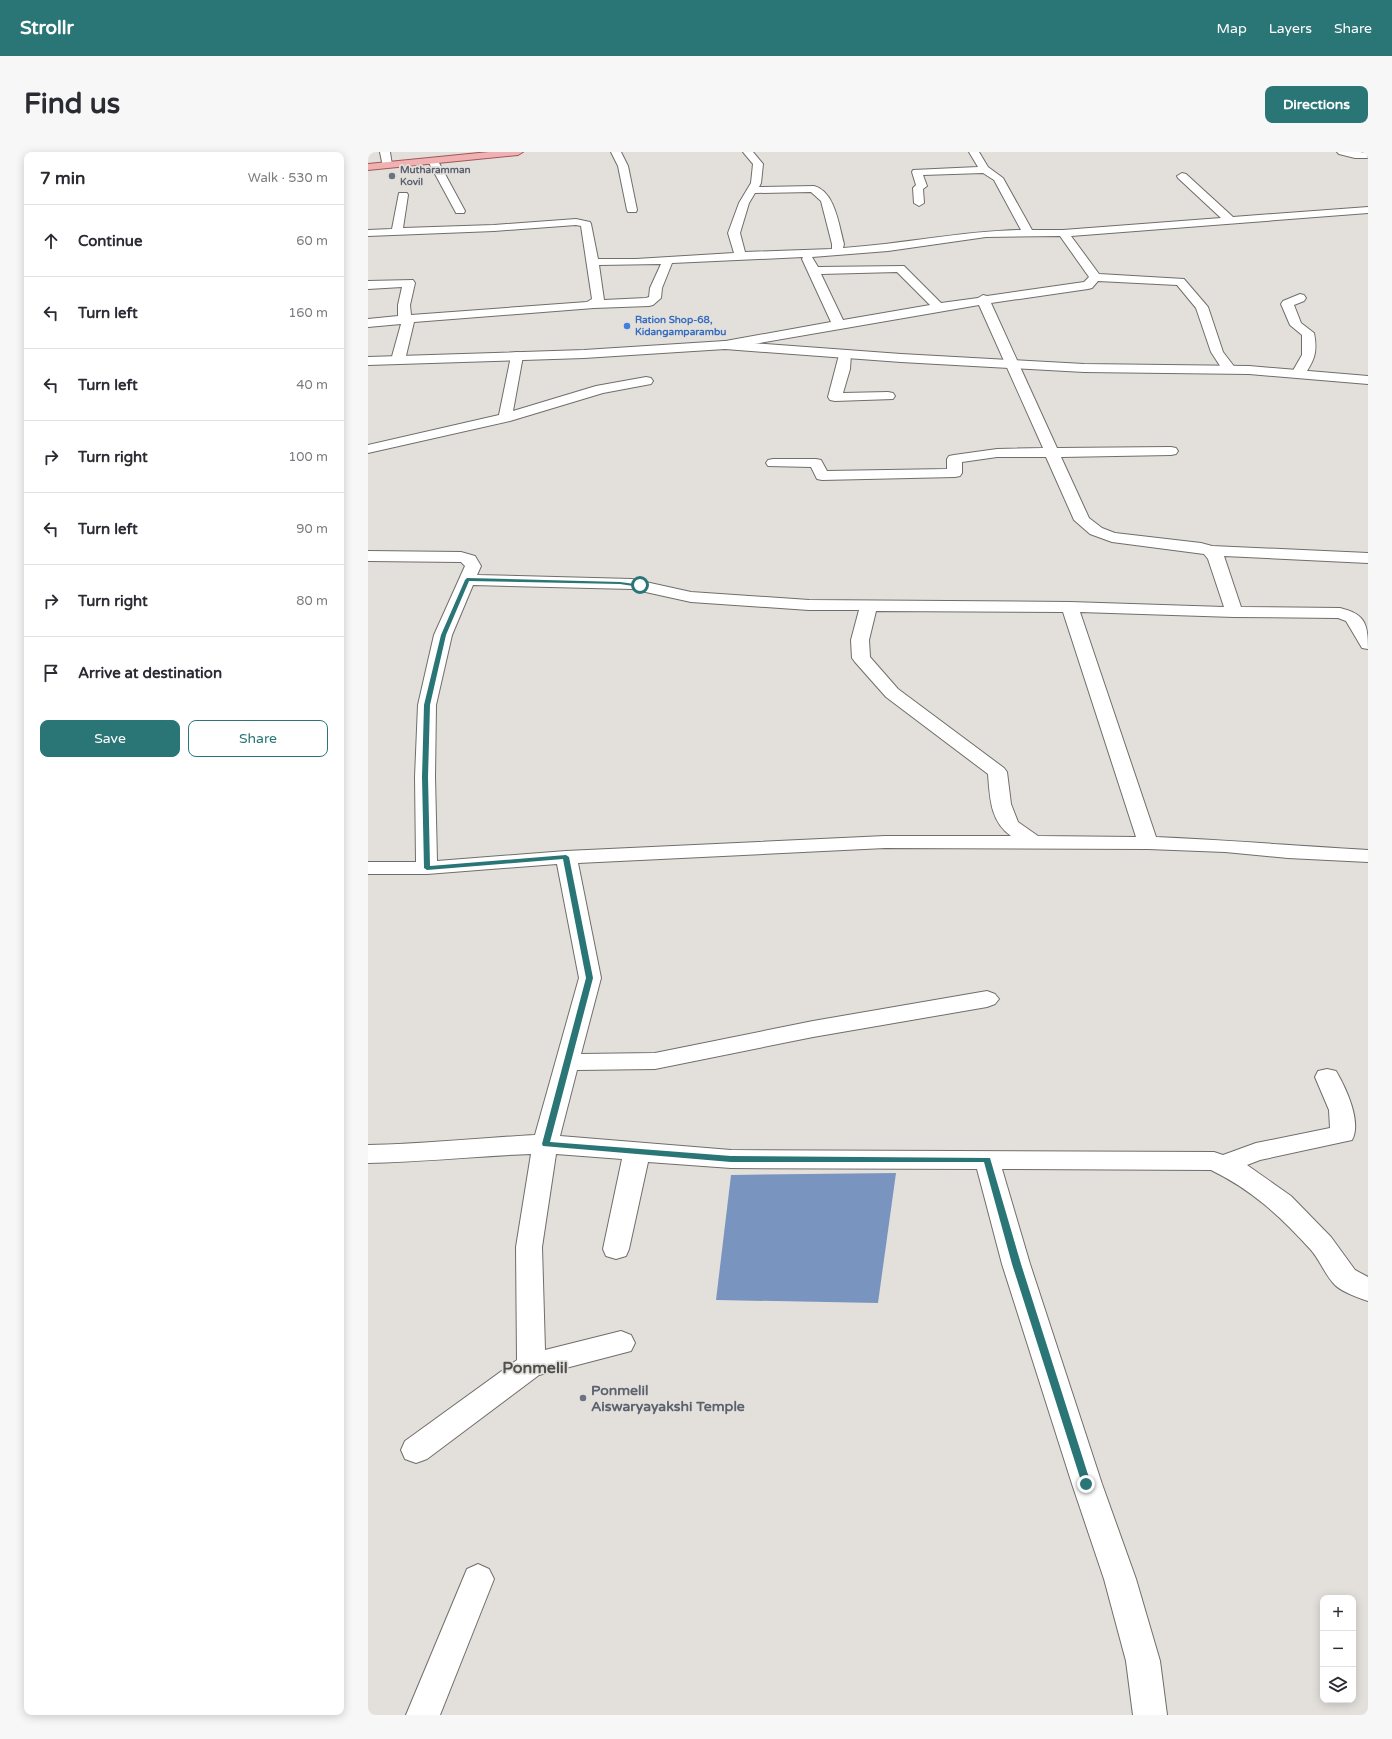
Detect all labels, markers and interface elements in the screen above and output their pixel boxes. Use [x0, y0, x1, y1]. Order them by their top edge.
text: Strollr [20, 17, 74, 39]
text: Map [1217, 20, 1247, 37]
text: Layers [1269, 20, 1312, 37]
text: Share [1334, 20, 1372, 37]
button: Directions [1265, 86, 1368, 123]
text: Find us [24, 87, 120, 121]
place label: Mutharamman Kovil [400, 164, 471, 188]
text: 7 min [40, 168, 85, 189]
text: Walk · 530 m [248, 170, 328, 186]
marker: Mutharamman Kovil [387, 171, 397, 181]
icon: ahead [40, 230, 62, 252]
text: Continue [78, 232, 142, 250]
text: 60 m [296, 233, 328, 249]
icon: left [40, 302, 62, 324]
text: Turn left [78, 304, 138, 322]
text: 160 m [288, 305, 328, 321]
place label: Ration Shop-68, Kidangamparambu [635, 314, 726, 338]
marker: Ration Shop-68, Kidangamparambu [622, 321, 632, 331]
icon: left [40, 374, 62, 396]
text: Turn left [78, 376, 138, 394]
text: 40 m [296, 377, 328, 393]
icon: right [40, 446, 62, 468]
text: Turn right [78, 448, 148, 466]
text: 100 m [288, 449, 328, 465]
icon: left [40, 518, 62, 540]
text: Turn left [78, 520, 138, 538]
text: 90 m [296, 521, 328, 537]
route start [631, 576, 649, 594]
icon: right [40, 590, 62, 612]
text: Turn right [78, 592, 148, 610]
text: 80 m [296, 593, 328, 609]
icon: arrive [40, 662, 62, 684]
text: Arrive at destination [78, 664, 222, 682]
button: Save [40, 720, 180, 757]
button: Share [188, 720, 328, 757]
district label: Ponmelil [502, 1358, 568, 1378]
place label: Ponmelil Aiswaryayakshi Temple [591, 1382, 745, 1415]
marker: Ponmelil Aiswaryayakshi Temple [578, 1393, 588, 1403]
route end [1077, 1475, 1095, 1493]
map controls [1320, 1595, 1356, 1703]
button: + [1320, 1595, 1356, 1631]
button: − [1320, 1631, 1356, 1667]
button: layers [1320, 1667, 1356, 1703]

